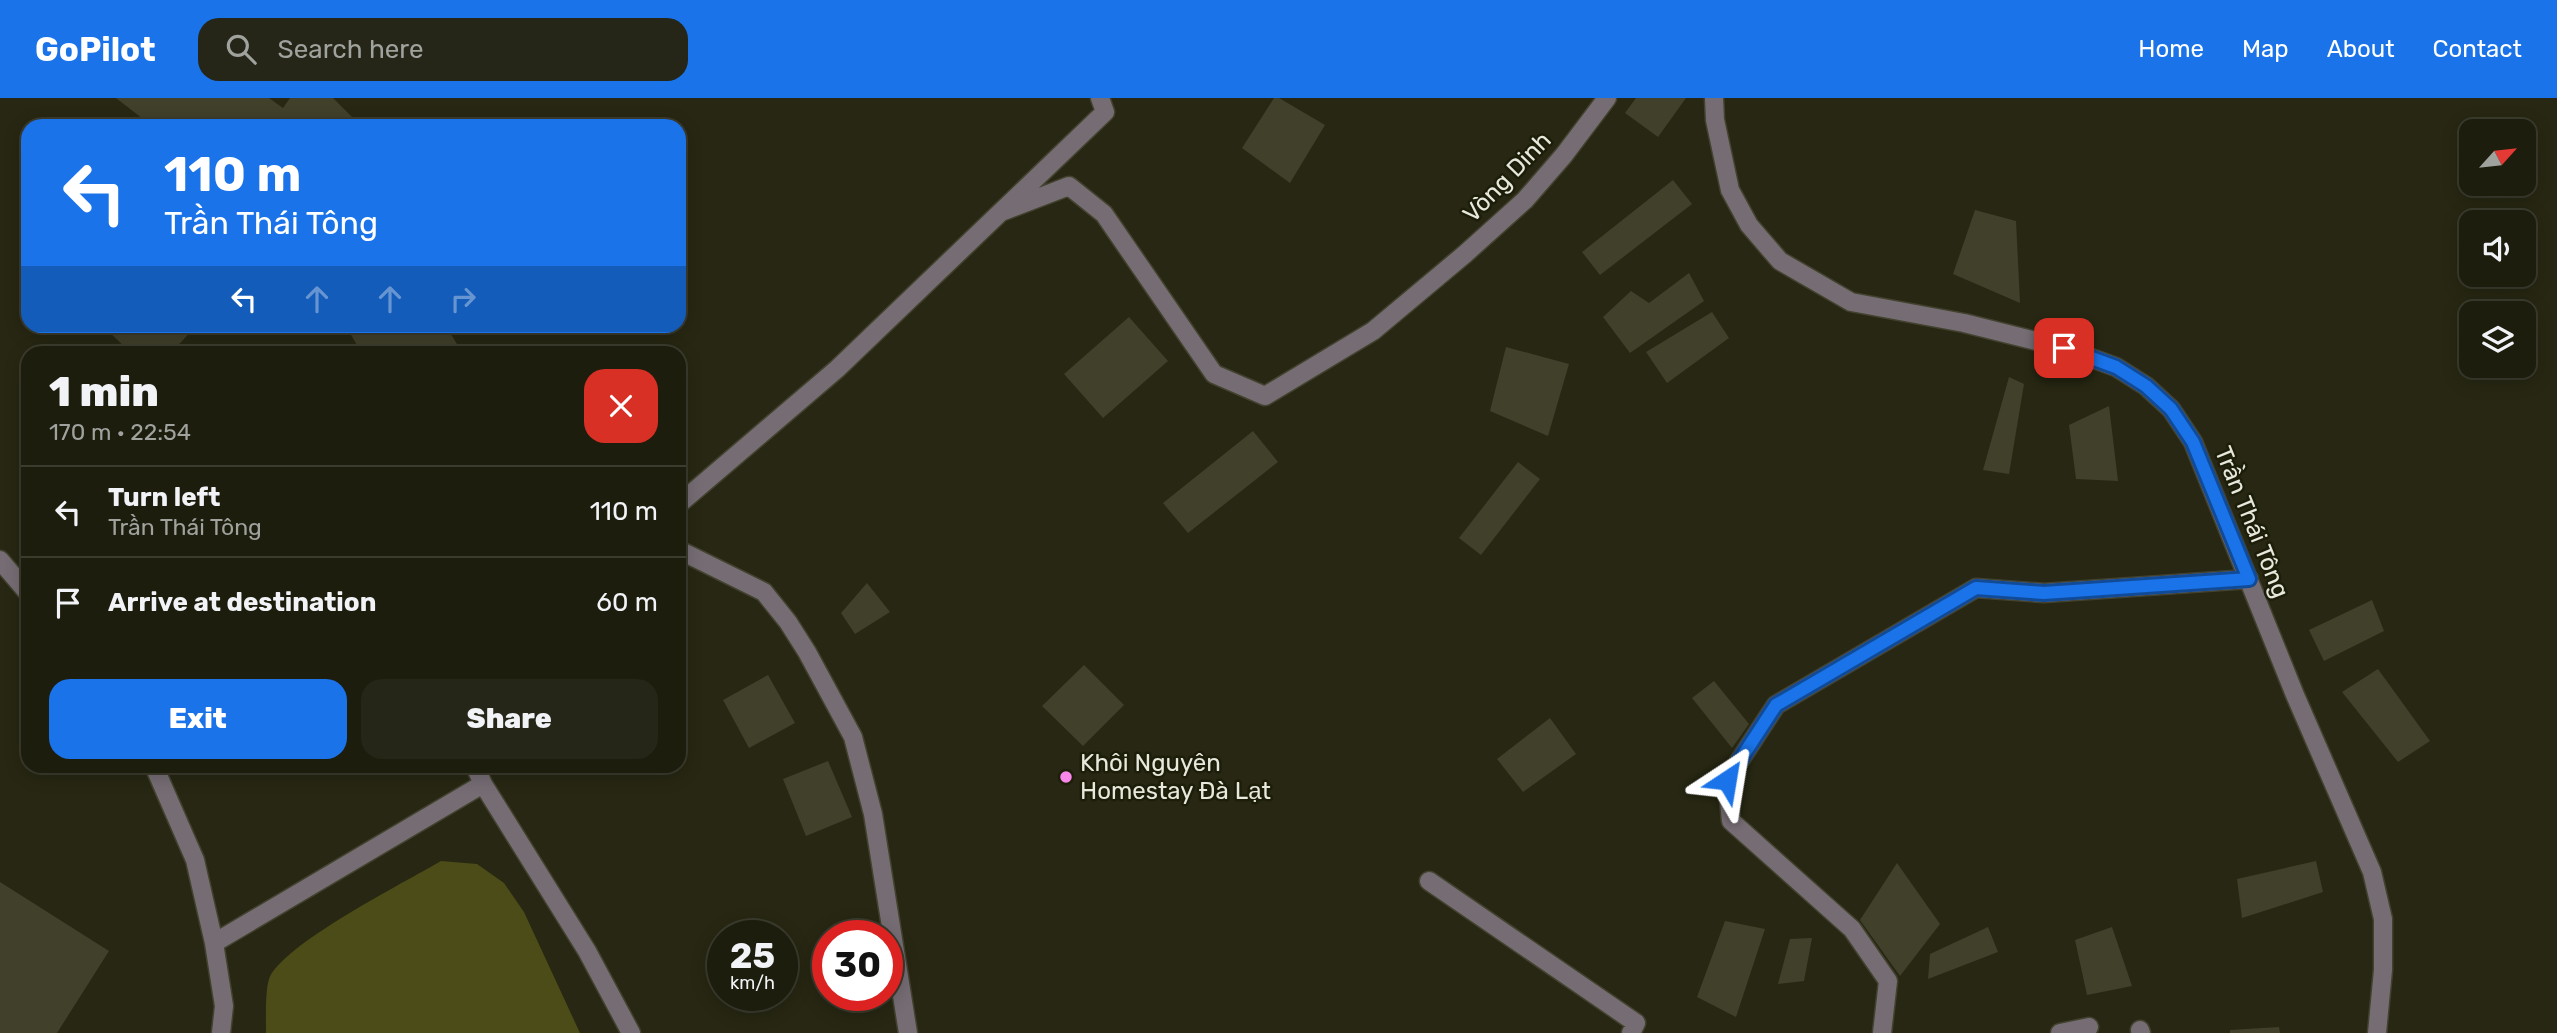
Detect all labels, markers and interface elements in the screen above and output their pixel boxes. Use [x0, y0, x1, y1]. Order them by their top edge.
search box [198, 18, 688, 81]
text: GoPilot [35, 30, 156, 69]
icon: search [222, 30, 260, 68]
text: Search here [278, 34, 423, 65]
text: Home [2138, 35, 2204, 63]
text: Map [2242, 35, 2289, 63]
text: About [2327, 35, 2395, 63]
text: Contact [2433, 35, 2522, 63]
north arrow [2459, 119, 2536, 196]
map controls [2459, 119, 2536, 378]
street label: Vòng Dinh [1457, 126, 1557, 228]
text: 110 m [164, 145, 301, 203]
icon: left [49, 147, 140, 238]
text: Trần Thái Tông [164, 204, 378, 242]
button: sound [2459, 210, 2536, 287]
icon: left [225, 280, 263, 318]
icon: ahead [298, 280, 336, 318]
icon: ahead [371, 280, 409, 318]
icon: right [444, 280, 482, 318]
button: layers [2459, 301, 2536, 378]
pin [2034, 318, 2094, 378]
icon: arrive [2045, 329, 2083, 367]
text: 1 min [49, 367, 159, 417]
button: close [584, 369, 658, 443]
text: 170 m · 22:54 [49, 418, 191, 446]
street label: Trần Thái Tông [2209, 442, 2297, 602]
text: Turn left [108, 482, 220, 513]
icon: left [49, 493, 87, 531]
text: 110 m [590, 496, 658, 527]
text: Trần Thái Tông [108, 513, 262, 541]
icon: arrive [49, 584, 87, 622]
text: Arrive at destination [108, 587, 376, 618]
text: 60 m [596, 587, 658, 618]
button: Exit [49, 679, 347, 759]
button: Share [361, 679, 658, 759]
position arrow [1690, 743, 1764, 817]
place label: Khôi Nguyên Homestay Đà Lạt [1080, 749, 1271, 805]
marker: Khôi Nguyên Homestay Đà Lạt [1058, 769, 1074, 785]
speed limit sign: 30 [812, 920, 903, 1011]
text: 25 [730, 935, 775, 977]
text: km/h [730, 972, 775, 994]

